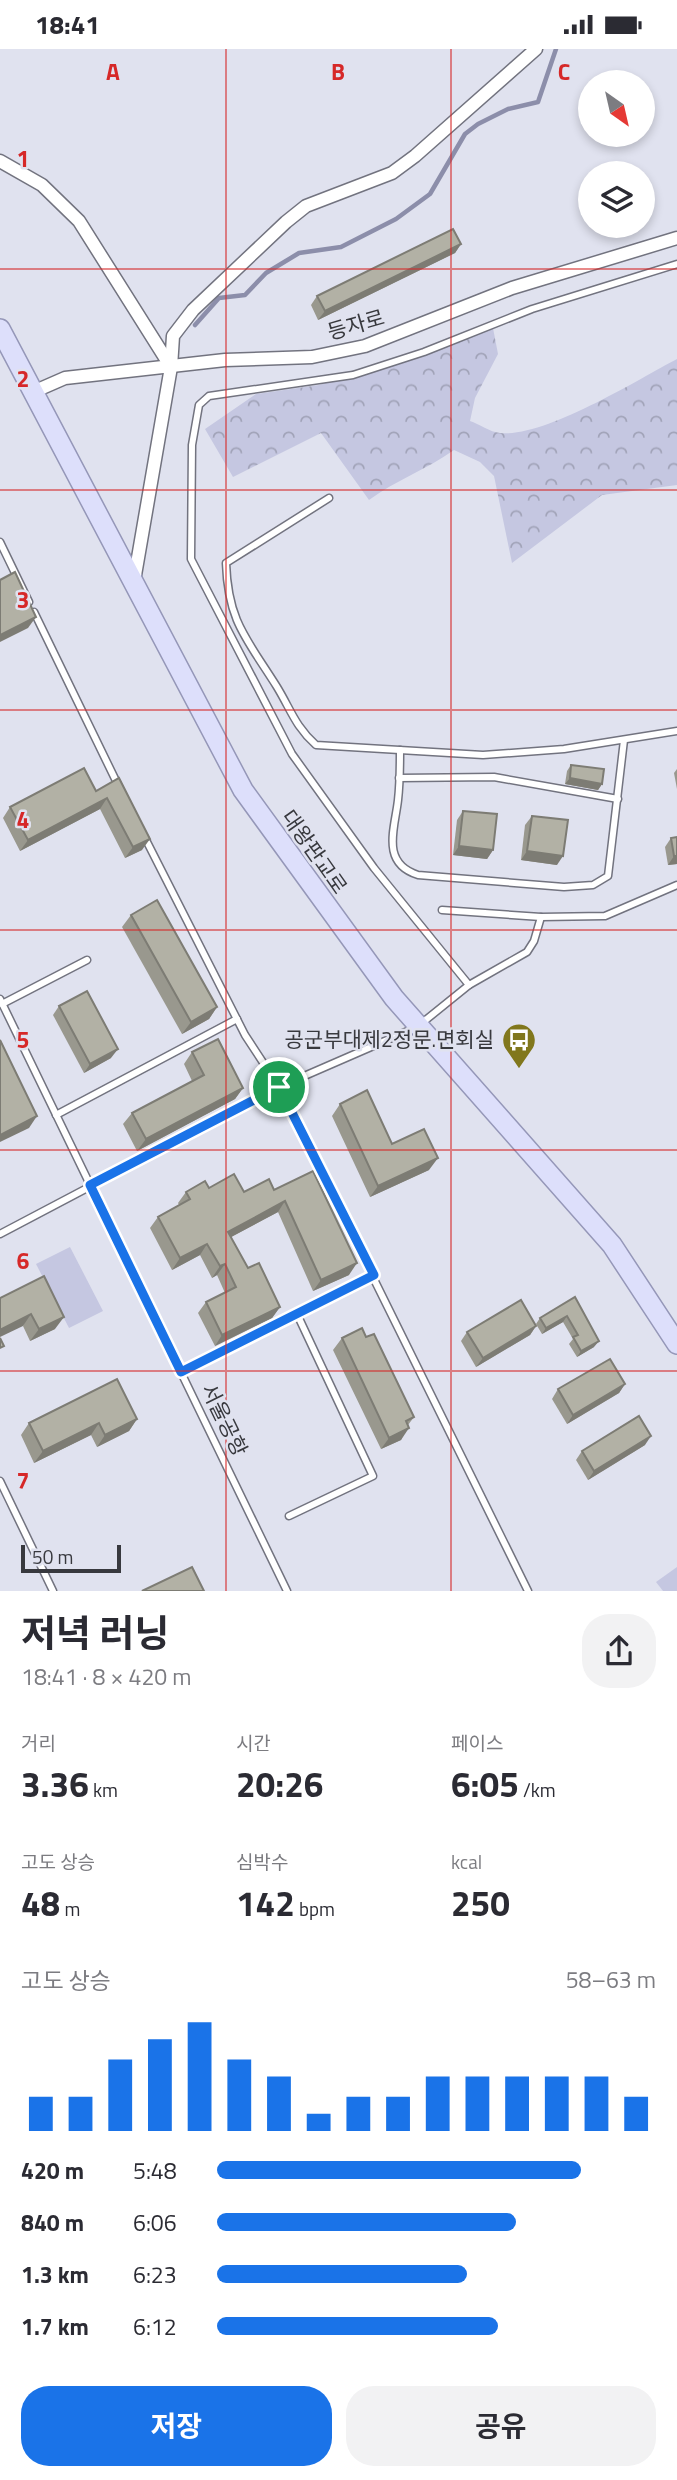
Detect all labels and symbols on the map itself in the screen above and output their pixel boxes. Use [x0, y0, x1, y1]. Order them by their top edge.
text: A [106, 54, 120, 89]
text: B [331, 54, 345, 89]
text: C [558, 54, 570, 89]
north arrow [578, 70, 654, 147]
text: 1 [17, 141, 29, 176]
street label: 등자로 [323, 301, 388, 347]
text: 2 [17, 361, 29, 396]
text: 3 [17, 582, 29, 617]
text: 4 [17, 802, 29, 837]
street label: 대왕판교로 [274, 803, 356, 900]
bus stop icon: 공군부대제2정문.면회실 [500, 1021, 538, 1070]
text: 5 [17, 1022, 29, 1057]
place label: 공군부대제2정문.면회실 [285, 1023, 494, 1055]
pin [249, 1057, 309, 1117]
text: 6 [17, 1243, 30, 1278]
street label: 서울공항 [194, 1378, 256, 1461]
text: 7 [17, 1463, 29, 1498]
scale bar [21, 1542, 121, 1574]

